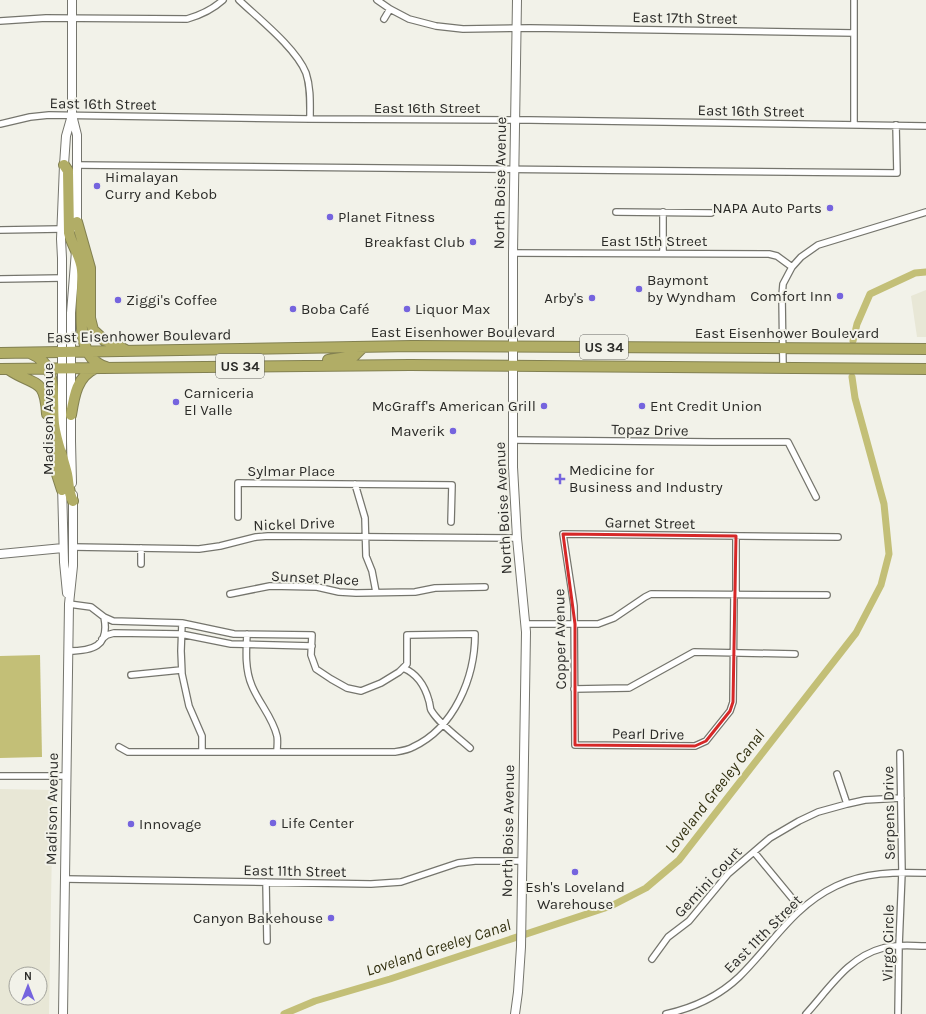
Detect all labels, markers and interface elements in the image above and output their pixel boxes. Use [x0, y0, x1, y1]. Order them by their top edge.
street label: East 17th Street [632, 8, 738, 28]
street label: East 16th Street [49, 94, 157, 114]
street label: East 16th Street [374, 99, 481, 117]
street label: East 16th Street [697, 101, 805, 121]
street label: North Boise Avenue [490, 117, 510, 249]
place label: Himalayan Curry and Kebob [105, 168, 217, 203]
marker: Himalayan Curry and Kebob [92, 181, 102, 191]
place label: NAPA Auto Parts [713, 199, 822, 217]
marker: NAPA Auto Parts [825, 203, 835, 213]
place label: Planet Fitness [338, 208, 435, 226]
marker: Planet Fitness [325, 212, 335, 222]
street label: East 15th Street [601, 232, 708, 250]
place label: Breakfast Club [364, 233, 465, 251]
marker: Breakfast Club [468, 237, 478, 247]
place label: Baymont by Wyndham [647, 271, 736, 306]
marker: Baymont by Wyndham [634, 284, 644, 294]
place label: Comfort Inn [750, 287, 832, 305]
place label: Arby's [544, 289, 584, 307]
place label: Ziggi's Coffee [126, 291, 217, 309]
marker: Comfort Inn [835, 291, 845, 301]
marker: Arby's [587, 293, 597, 303]
marker: Ziggi's Coffee [113, 295, 123, 305]
place label: Boba Café [301, 300, 370, 318]
place label: Liquor Max [415, 300, 490, 318]
marker: Boba Café [288, 304, 298, 314]
marker: Liquor Max [402, 304, 412, 314]
street label: East Eisenhower Boulevard [371, 323, 555, 341]
street label: East Eisenhower Boulevard [695, 324, 879, 342]
street label: East Eisenhower Boulevard [46, 325, 232, 347]
road number: US 34 [580, 335, 628, 359]
road number: US 34 [216, 354, 264, 378]
street label: Madison Avenue [39, 363, 57, 475]
place label: Carniceria El Valle [184, 384, 254, 419]
marker: Carniceria El Valle [171, 397, 181, 407]
place label: McGraff's American Grill [372, 397, 536, 415]
place label: Ent Credit Union [650, 397, 762, 415]
marker: McGraff's American Grill [539, 401, 549, 411]
marker: Ent Credit Union [637, 401, 647, 411]
street label: Topaz Drive [611, 420, 689, 440]
place label: Maverik [390, 422, 445, 440]
marker: Maverik [448, 426, 458, 436]
street label: North Boise Avenue [491, 441, 515, 575]
place label: Medicine for Business and Industry [569, 461, 723, 496]
street label: Sylmar Place [247, 462, 335, 480]
marker: Medicine for Business and Industry [554, 473, 566, 485]
street label: Garnet Street [605, 513, 696, 533]
street label: Nickel Drive [253, 514, 335, 534]
street label: Sunset Place [270, 567, 360, 589]
street label: Copper Avenue [550, 588, 570, 690]
street label: Pearl Drive [612, 724, 684, 744]
water label: Loveland Greeley Canal [660, 726, 768, 857]
street label: Madison Avenue [42, 753, 62, 865]
street label: North Boise Avenue [498, 765, 518, 897]
street label: Serpens Drive [879, 766, 899, 860]
place label: Life Center [281, 814, 354, 832]
place label: Innovage [139, 815, 201, 833]
marker: Life Center [268, 818, 278, 828]
marker: Innovage [126, 819, 136, 829]
street label: Gemini Court [671, 843, 746, 921]
street label: East 11th Street [243, 861, 347, 881]
marker: Esh's Loveland Warehouse [570, 867, 580, 877]
place label: Esh's Loveland Warehouse [525, 878, 625, 913]
street label: East 11th Street [720, 891, 806, 977]
street label: Virgo Circle [878, 904, 898, 982]
place label: Canyon Bakehouse [193, 909, 323, 927]
marker: Canyon Bakehouse [326, 913, 336, 923]
water label: Loveland Greeley Canal [363, 915, 513, 980]
north arrow [8, 966, 48, 1006]
text: N [24, 970, 32, 983]

